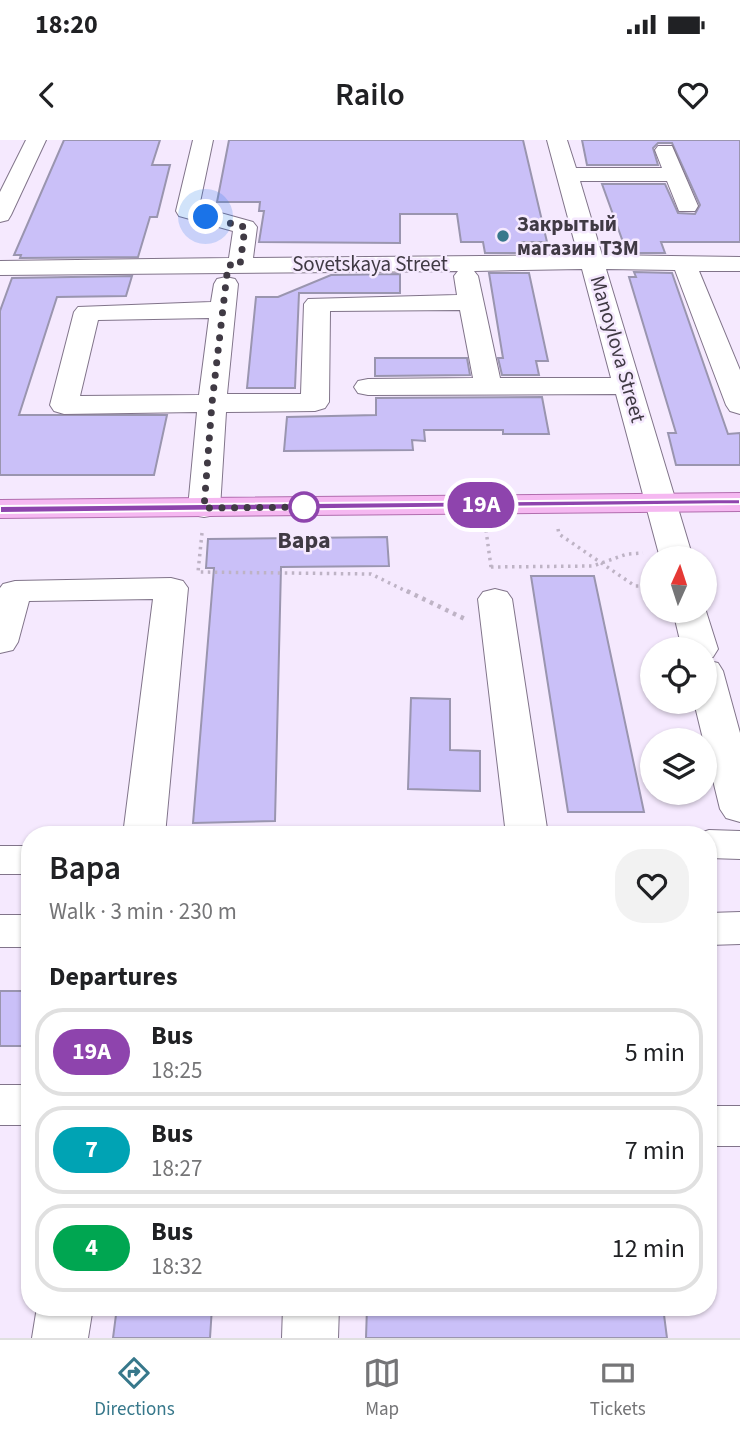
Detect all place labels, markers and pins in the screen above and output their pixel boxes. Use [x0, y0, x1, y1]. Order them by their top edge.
place label: Закрытый магазин ТЗМ [517, 209, 639, 263]
marker: Закрытый магазин ТЗМ [495, 228, 511, 244]
marker: Вара [289, 492, 319, 522]
place label: Вара [277, 523, 331, 558]

